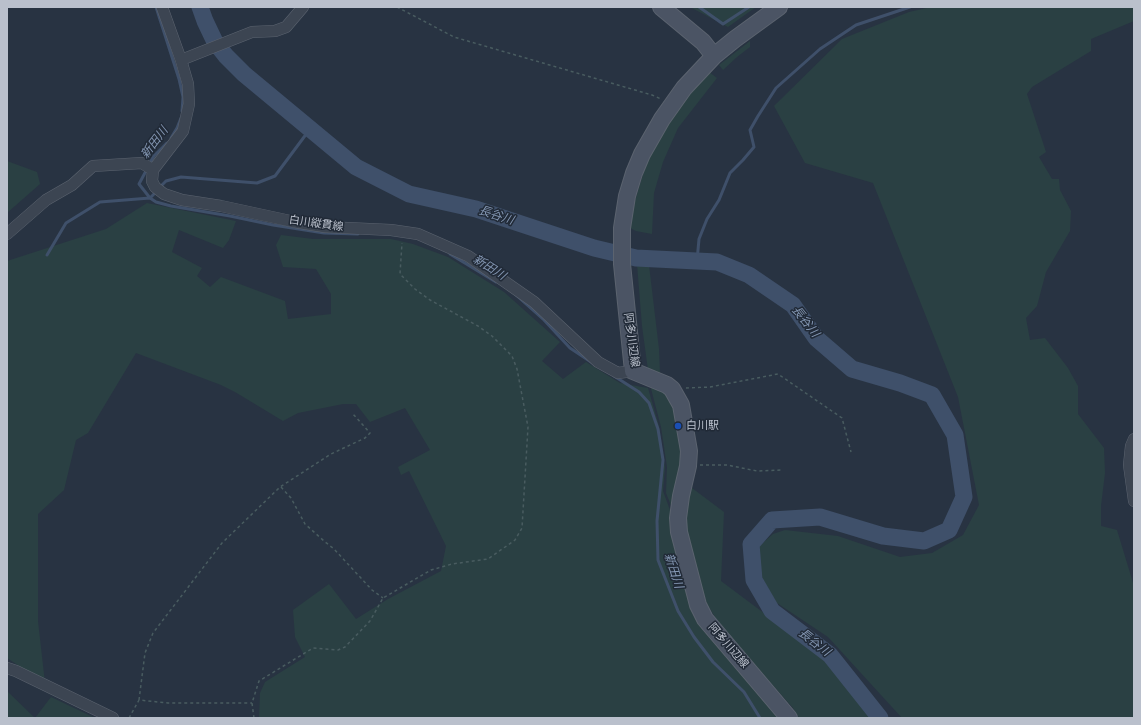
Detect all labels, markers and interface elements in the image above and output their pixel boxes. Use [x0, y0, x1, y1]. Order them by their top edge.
water label: 新田川 [138, 124, 172, 162]
water label: 長谷川 [477, 204, 515, 228]
street label: 白川縦貫線 [288, 214, 344, 234]
water label: 新田川 [470, 252, 508, 284]
water label: 長谷川 [788, 303, 822, 341]
street label: 阿多川辺線 [621, 312, 641, 368]
place label: 白川駅 [686, 419, 719, 433]
marker: 白川駅 [673, 421, 683, 431]
water label: 新田川 [661, 552, 685, 590]
street label: 阿多川辺線 [705, 621, 751, 671]
water label: 長谷川 [795, 626, 833, 660]

